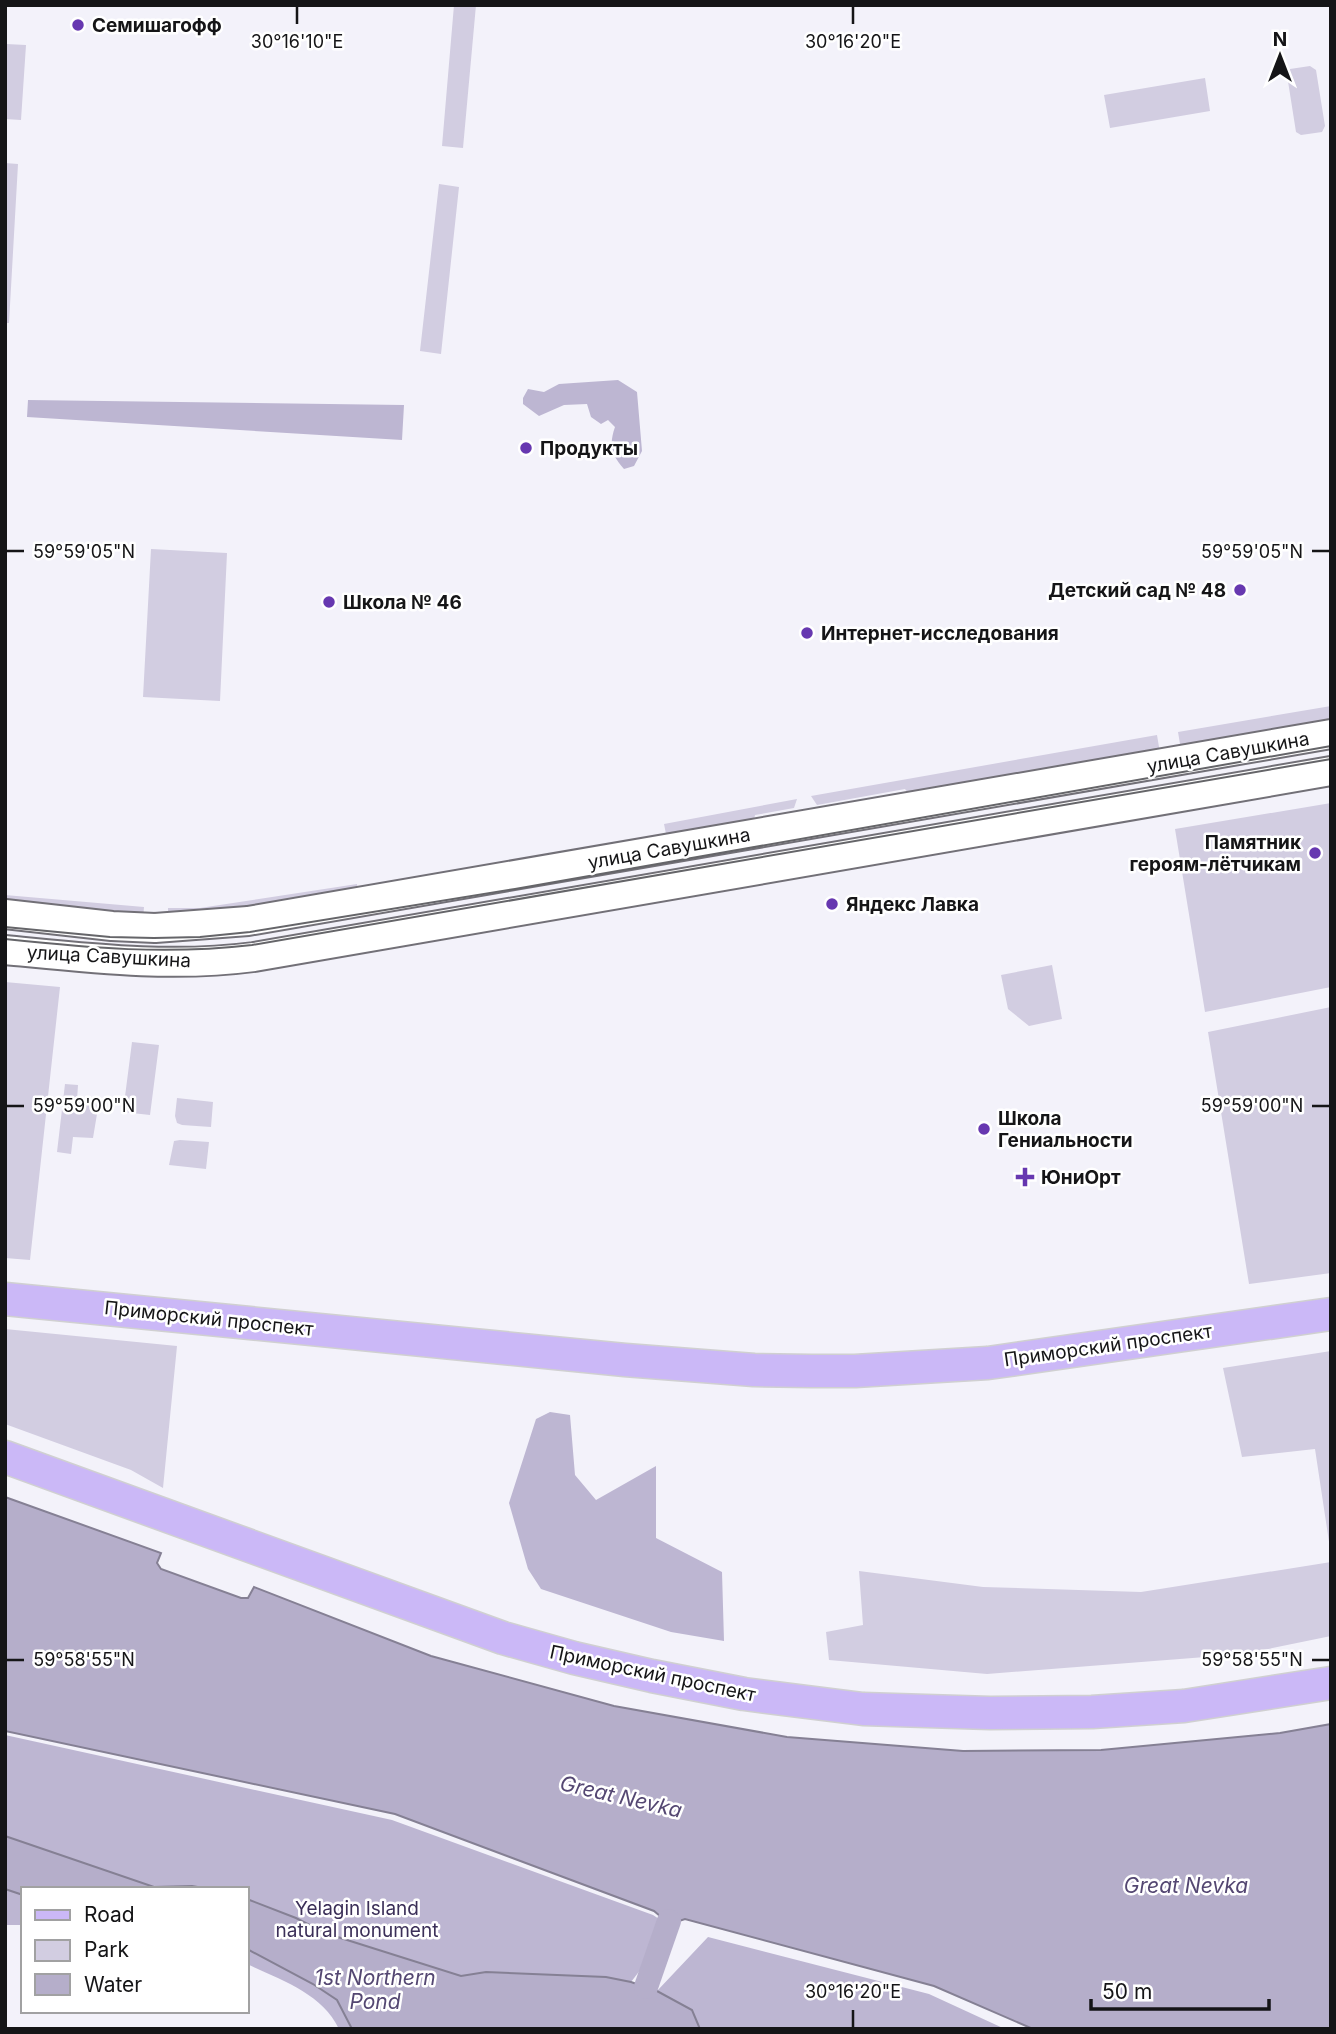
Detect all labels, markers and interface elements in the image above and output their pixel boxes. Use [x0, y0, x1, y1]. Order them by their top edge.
place label: Семишагофф [92, 14, 222, 37]
marker: Семишагофф [70, 17, 86, 33]
north arrow [1245, 21, 1315, 91]
text: N [1273, 28, 1287, 51]
text: 30°16'10"E [251, 31, 343, 52]
text: 30°16'20"E [805, 31, 901, 52]
place label: Продукты [540, 437, 638, 460]
marker: Продукты [518, 440, 534, 456]
text: 59°59'05"N [33, 541, 135, 562]
text: 59°59'05"N [1201, 541, 1303, 562]
place label: Детский сад № 48 [1048, 579, 1226, 602]
marker: Детский сад № 48 [1232, 582, 1248, 598]
place label: Школа № 46 [343, 591, 462, 614]
marker: Школа № 46 [321, 594, 337, 610]
place label: Интернет-исследования [821, 622, 1059, 645]
marker: Интернет-исследования [799, 625, 815, 641]
street label: улица Савушкина [1145, 727, 1311, 778]
street label: улица Савушкина [586, 823, 752, 874]
place label: Памятник героям-лётчикам [1130, 831, 1301, 876]
marker: Памятник героям-лётчикам [1307, 845, 1323, 861]
place label: Яндекс Лавка [846, 893, 979, 916]
marker: Яндекс Лавка [824, 896, 840, 912]
street label: улица Савушкина [26, 941, 192, 972]
text: 59°59'00"N [33, 1095, 135, 1116]
text: 59°59'00"N [1201, 1095, 1303, 1116]
place label: Школа Гениальности [998, 1107, 1133, 1152]
marker: Школа Гениальности [976, 1121, 992, 1137]
place label: ЮниОрт [1041, 1166, 1121, 1189]
marker: ЮниОрт [1015, 1167, 1035, 1187]
street label: Приморский проспект [103, 1296, 315, 1341]
street label: Приморский проспект [1002, 1319, 1214, 1372]
street label: Приморский проспект [548, 1640, 758, 1707]
text: 59°58'55"N [33, 1649, 135, 1670]
text: 59°58'55"N [1201, 1649, 1303, 1670]
water label: Great Nevka [558, 1770, 685, 1823]
water label: Great Nevka [1124, 1873, 1248, 1898]
legend [21, 1887, 248, 2013]
park label: Yelagin Island natural monument [276, 1897, 438, 1942]
text: Road [84, 1902, 135, 1927]
text: Park [84, 1937, 129, 1962]
water label: 1st Northern Pond [314, 1965, 436, 2014]
scale bar [1091, 1968, 1270, 2012]
text: Water [84, 1972, 142, 1997]
text: 50 m [1102, 1979, 1152, 2004]
text: 30°16'20"E [805, 1981, 901, 2002]

